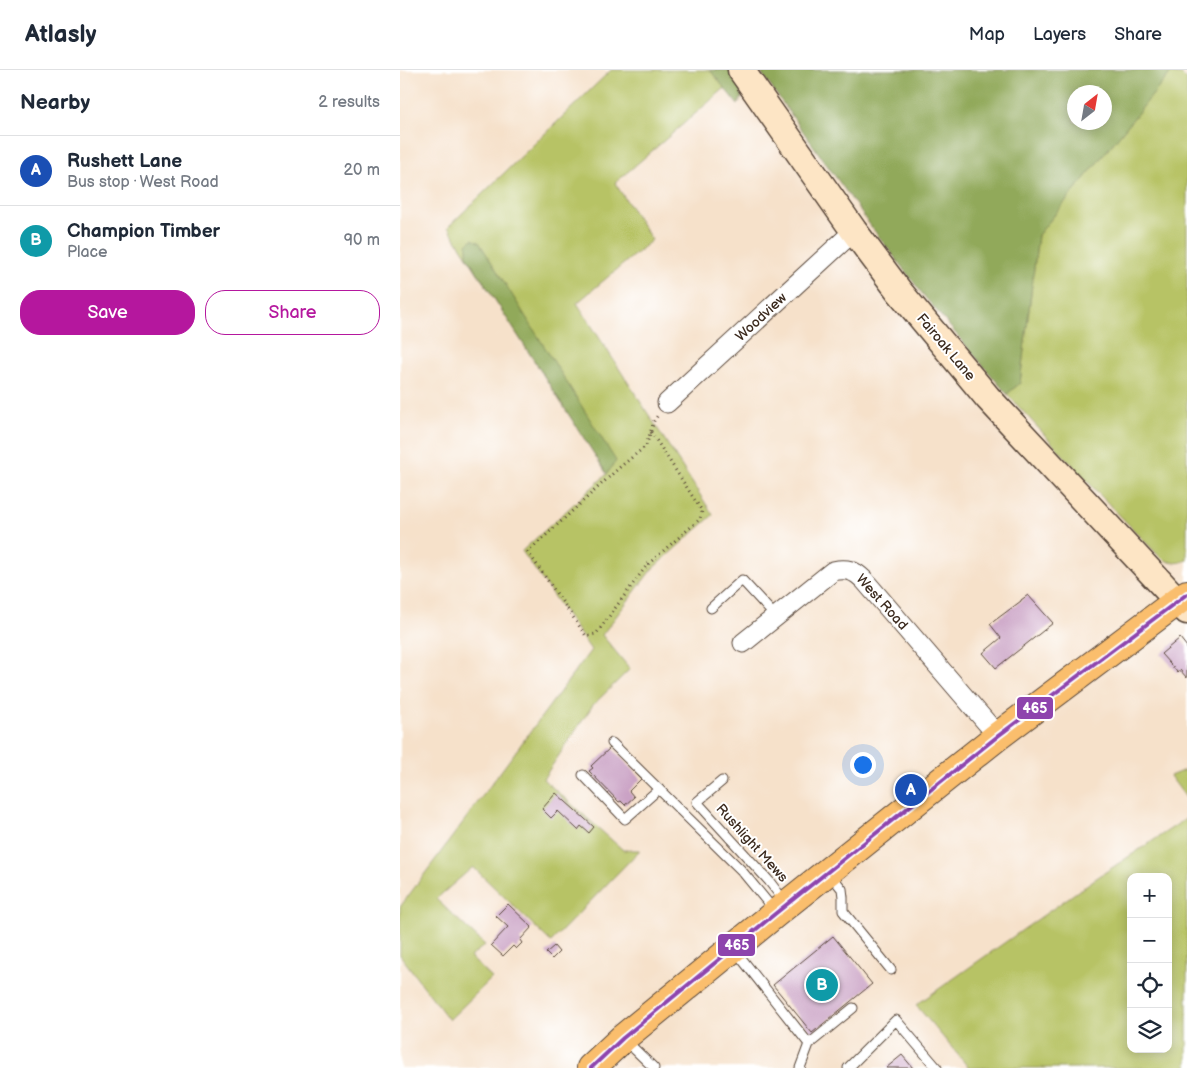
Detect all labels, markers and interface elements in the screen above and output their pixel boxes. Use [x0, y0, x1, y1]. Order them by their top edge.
text: Atlasly [25, 20, 96, 49]
text: Map [969, 24, 1005, 45]
text: Layers [1033, 24, 1086, 45]
text: Share [1114, 24, 1162, 45]
north arrow [1067, 85, 1112, 130]
text: Nearby [20, 90, 90, 115]
text: 2 results [318, 93, 380, 112]
text: Rushett Lane [67, 150, 182, 173]
text: A [31, 161, 41, 180]
text: 20 m [344, 161, 380, 180]
text: Bus stop · West Road [67, 173, 219, 192]
text: Champion Timber [67, 220, 220, 243]
text: B [30, 231, 42, 250]
text: 90 m [344, 231, 380, 250]
text: Place [67, 243, 108, 262]
street label: Woodview [732, 289, 790, 345]
button: Save [20, 290, 195, 335]
button: Share [205, 290, 380, 335]
street label: Fairoak Lane [913, 310, 979, 384]
street label: West Road [853, 571, 911, 633]
line badge: 465 [1016, 696, 1054, 720]
text: 465 [1023, 700, 1047, 717]
your location [850, 752, 876, 778]
pin: A [895, 771, 927, 809]
street label: Rushlight Mews [712, 800, 792, 886]
map controls [1127, 873, 1172, 1053]
button: + [1127, 873, 1172, 918]
button: − [1127, 918, 1172, 963]
line badge: 465 [717, 933, 756, 957]
text: 465 [725, 937, 749, 954]
button: locate [1127, 963, 1172, 1008]
pin: B [806, 966, 838, 1004]
button: layers [1127, 1008, 1172, 1053]

